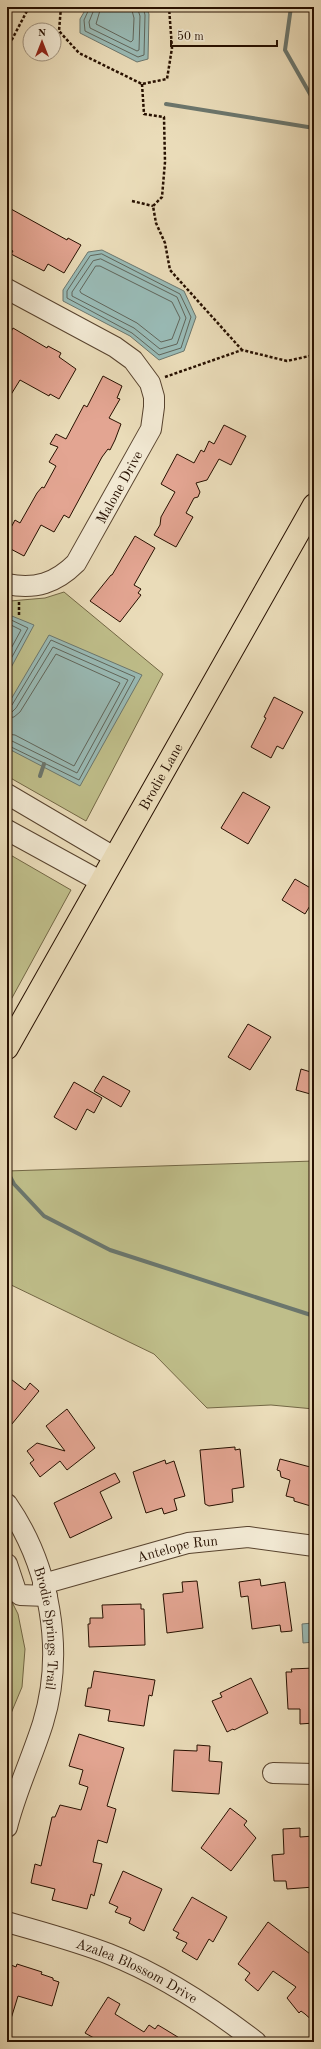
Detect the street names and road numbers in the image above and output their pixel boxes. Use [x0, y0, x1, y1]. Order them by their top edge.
street label: Malone Drive [94, 449, 146, 526]
street label: Brodie Lane [137, 741, 186, 813]
street label: Antelope Run [135, 1534, 219, 1565]
street label: Brodie Springs Trail [31, 1565, 59, 1691]
street label: Azalea Blossom Drive [74, 1937, 200, 2006]

